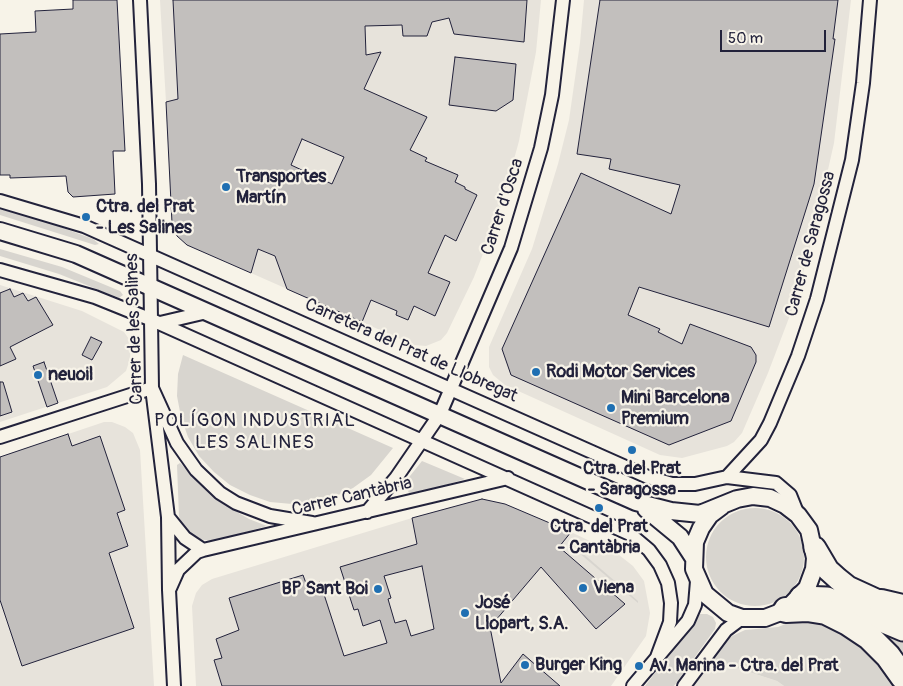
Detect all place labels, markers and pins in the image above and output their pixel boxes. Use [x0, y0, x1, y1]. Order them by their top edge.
place label: Transportes Martín [236, 166, 326, 208]
marker: Transportes Martín [220, 181, 232, 193]
place label: Ctra. del Prat - Les Salines [96, 196, 194, 238]
marker: Ctra. del Prat - Les Salines [80, 211, 92, 223]
place label: Rodi Motor Services [546, 361, 695, 383]
place label: neuoil [48, 364, 93, 386]
marker: Rodi Motor Services [530, 366, 542, 378]
marker: neuoil [32, 369, 44, 381]
place label: Mini Barcelona Premium [621, 387, 730, 429]
marker: Mini Barcelona Premium [605, 402, 617, 414]
marker: Ctra. del Prat - Saragossa [626, 444, 638, 456]
place label: Ctra. del Prat - Saragossa [583, 458, 681, 500]
marker: Ctra. del Prat - Cantàbria [593, 502, 605, 514]
place label: Ctra. del Prat - Cantàbria [550, 516, 648, 558]
place label: Viena [593, 577, 634, 599]
place label: BP Sant Boi [281, 578, 368, 600]
marker: Viena [577, 582, 589, 594]
marker: BP Sant Boi [372, 583, 384, 595]
place label: José Llopart, S.A. [475, 592, 568, 634]
marker: José Llopart, S.A. [459, 607, 471, 619]
place label: Burger King [535, 654, 622, 676]
place label: Av. Marina - Ctra. del Prat [649, 655, 839, 677]
marker: Burger King [519, 659, 531, 671]
marker: Av. Marina - Ctra. del Prat [633, 660, 645, 672]

